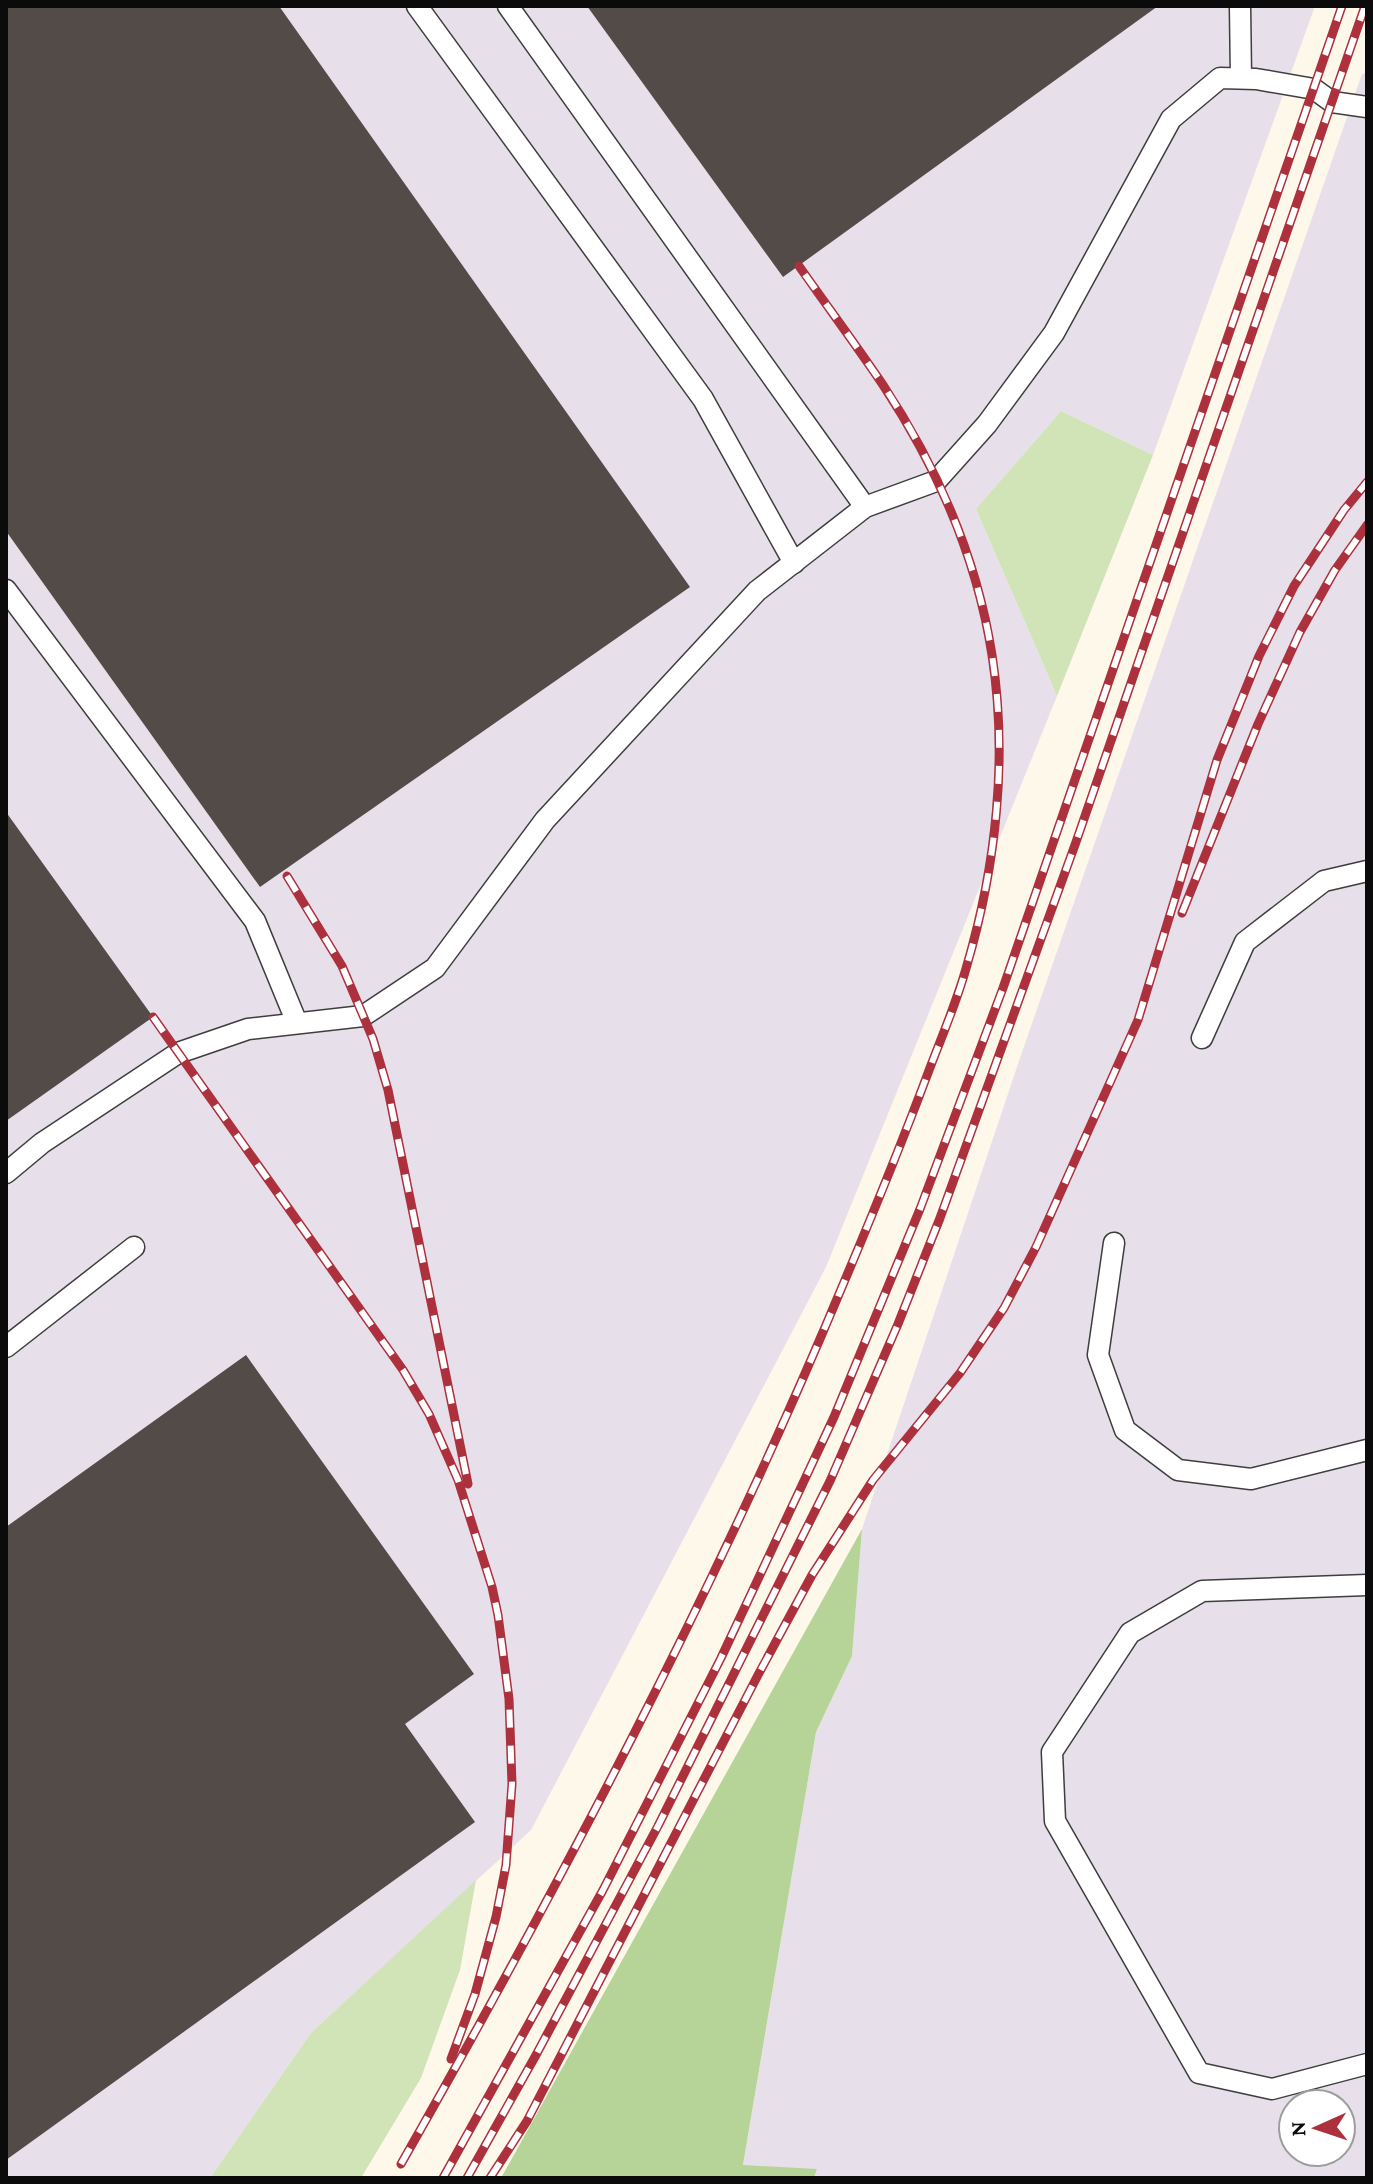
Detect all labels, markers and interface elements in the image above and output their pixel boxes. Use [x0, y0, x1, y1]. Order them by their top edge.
north arrow [1277, 2088, 1357, 2168]
text: N [1285, 2121, 1310, 2137]

